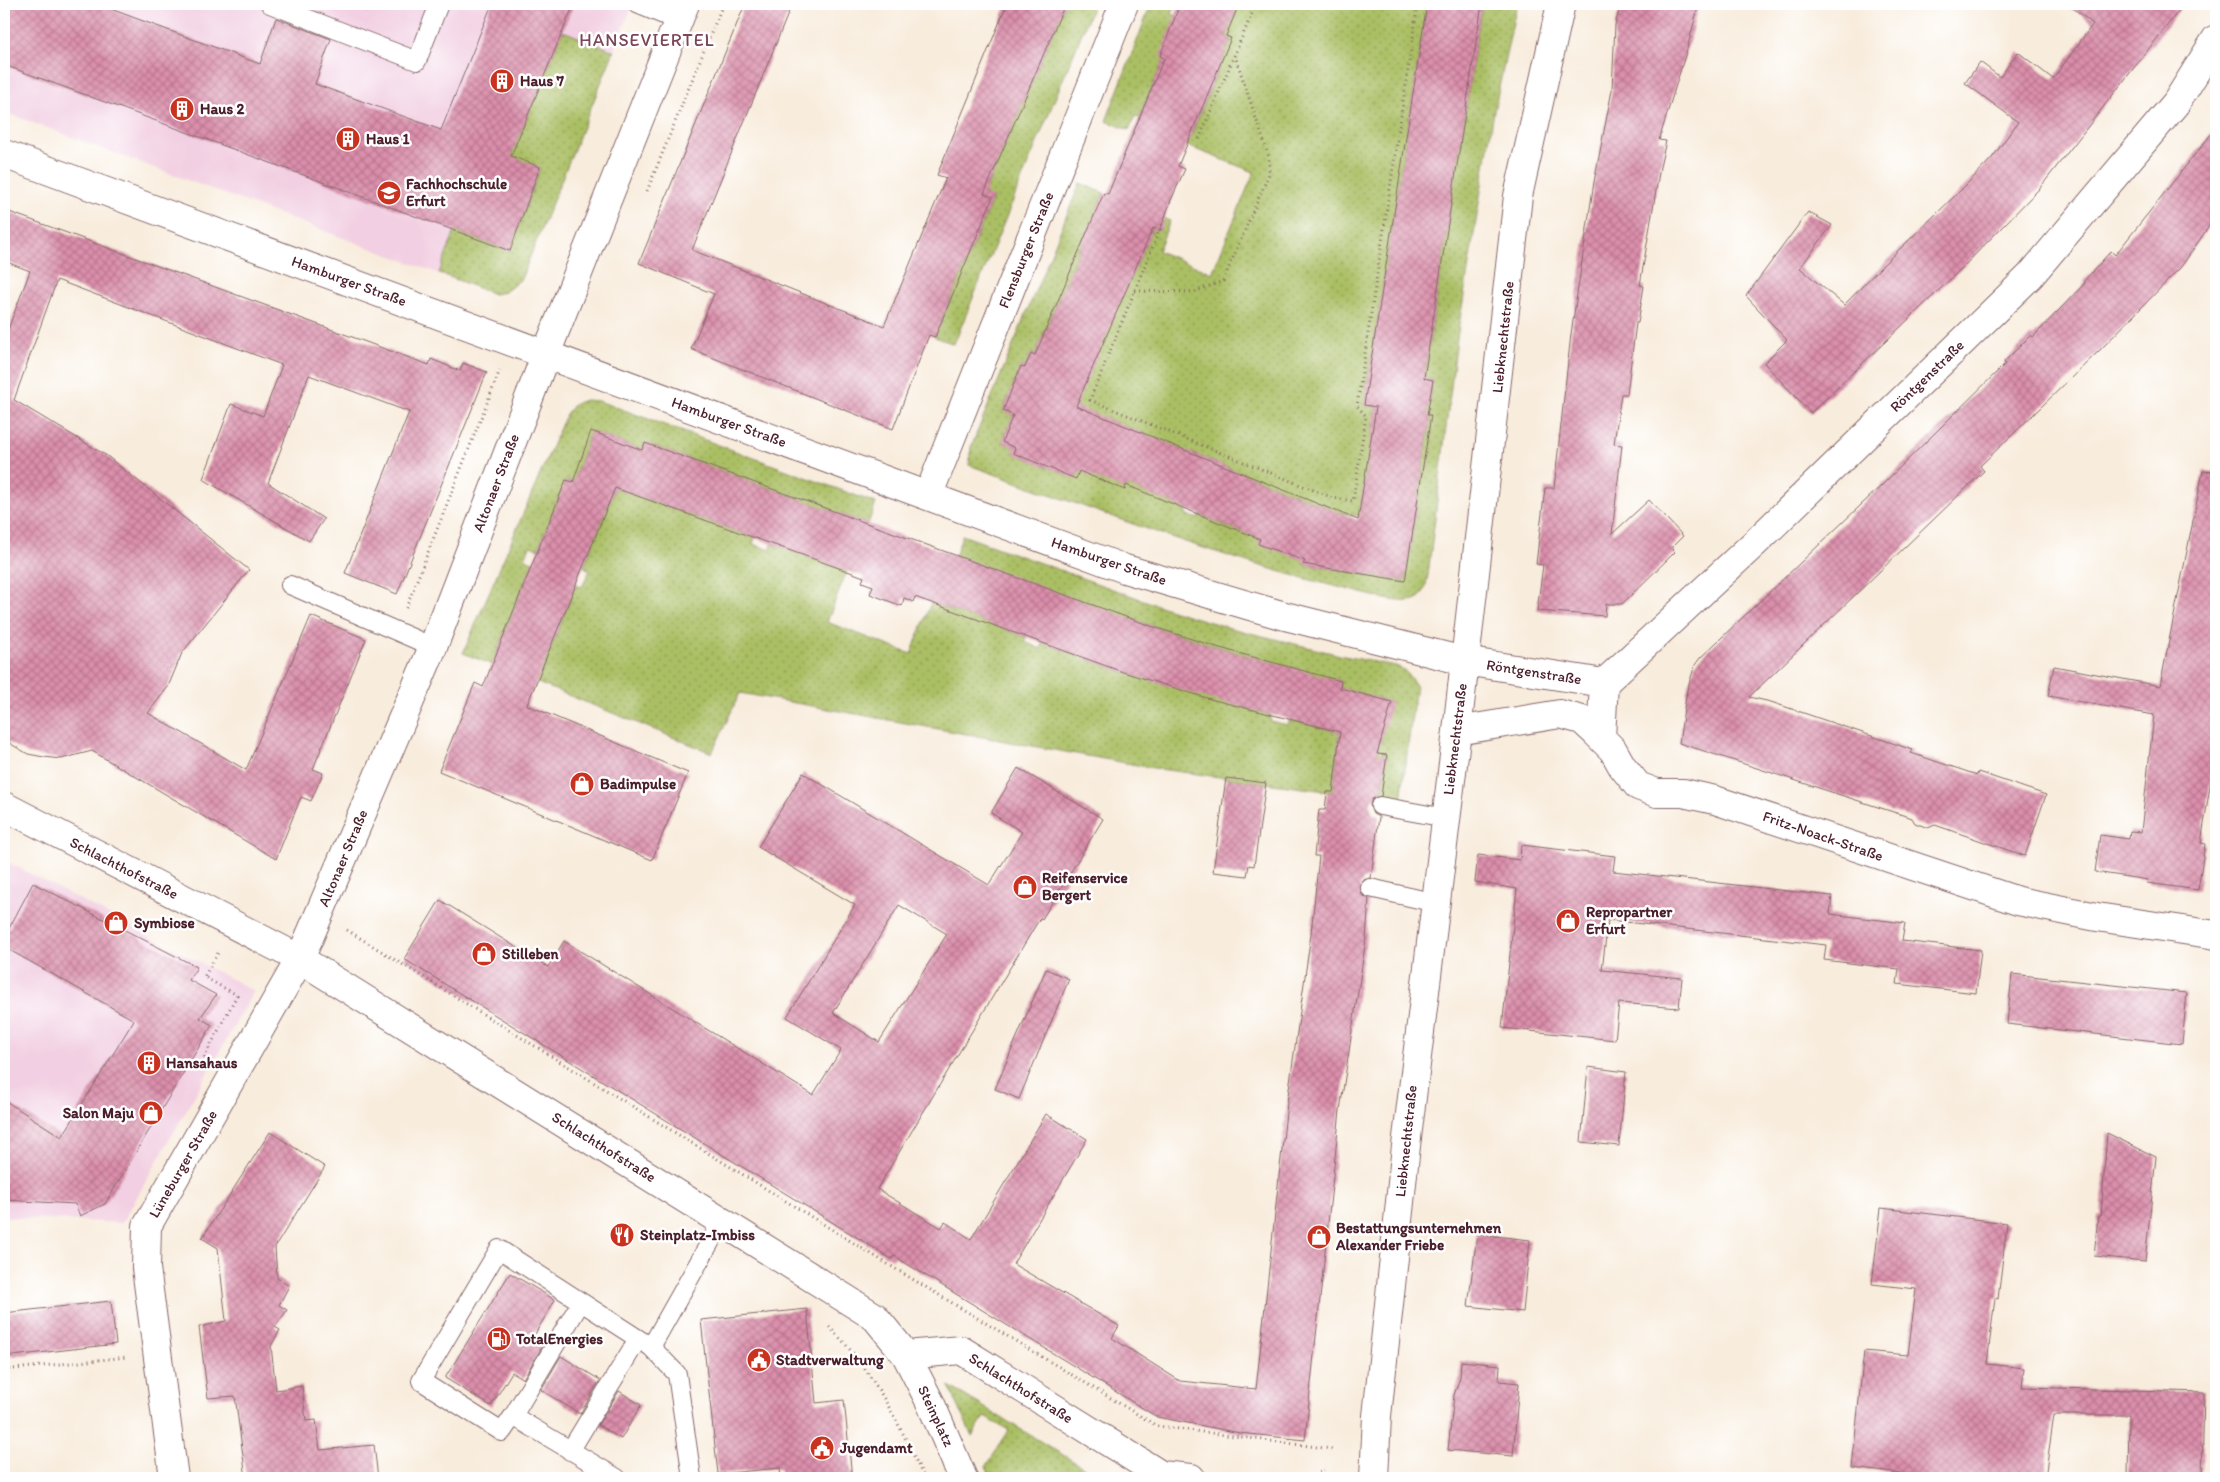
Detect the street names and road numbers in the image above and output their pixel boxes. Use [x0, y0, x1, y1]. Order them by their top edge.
street label: Flensburger Straße [994, 189, 1058, 311]
street label: Hamburger Straße [289, 252, 409, 310]
street label: Liebknechtstraße [1488, 280, 1518, 394]
street label: Röntgenstraße [1886, 336, 1968, 416]
street label: Hamburger Straße [669, 393, 789, 451]
street label: Altonaer Straße [469, 431, 523, 535]
street label: Hamburger Straße [1049, 533, 1169, 589]
street label: Röntgenstraße [1485, 656, 1583, 688]
street label: Liebknechtstraße [1439, 682, 1471, 796]
street label: Altonaer Straße [314, 807, 372, 909]
street label: Fritz-Noack-Straße [1760, 807, 1886, 865]
street label: Schlachthofstraße [67, 833, 181, 903]
street label: Liebknechtstraße [1391, 1084, 1421, 1198]
street label: Lüneburger Straße [145, 1107, 221, 1221]
street label: Schlachthofstraße [549, 1108, 659, 1186]
street label: Schlachthofstraße [966, 1349, 1076, 1427]
street label: Steinplatz [914, 1382, 958, 1450]

